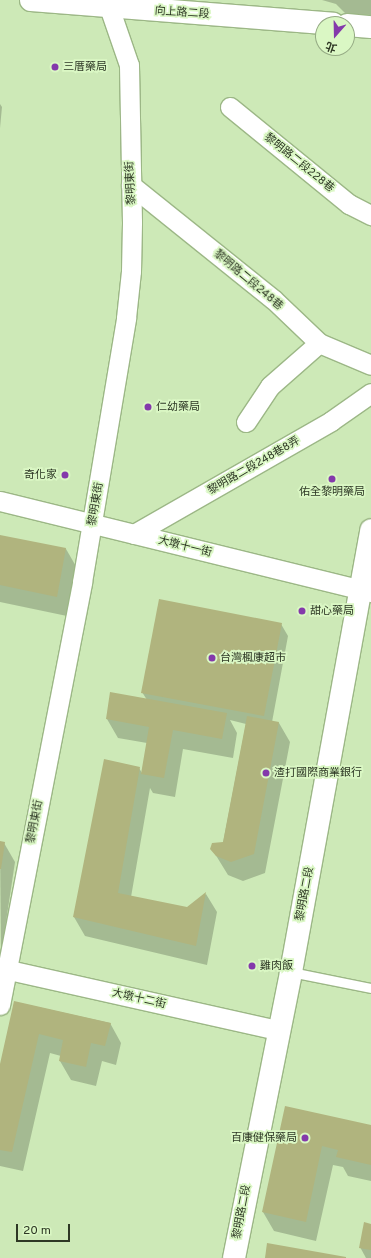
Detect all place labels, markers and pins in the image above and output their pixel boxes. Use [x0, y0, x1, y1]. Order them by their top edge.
place label: 三厝藥局 [63, 60, 107, 74]
marker: 三厝藥局 [50, 62, 60, 72]
place label: 仁幼藥局 [156, 400, 200, 414]
marker: 仁幼藥局 [143, 402, 153, 412]
place label: 奇化家 [24, 468, 57, 482]
marker: 奇化家 [60, 470, 70, 480]
marker: 佑全黎明藥局 [327, 474, 337, 484]
place label: 佑全黎明藥局 [299, 485, 365, 499]
place label: 甜心藥局 [310, 604, 354, 618]
marker: 甜心藥局 [297, 606, 307, 616]
place label: 台灣楓康超市 [220, 651, 286, 665]
marker: 台灣楓康超市 [207, 653, 217, 663]
place label: 渣打國際商業銀行 [274, 766, 362, 780]
marker: 渣打國際商業銀行 [261, 768, 271, 778]
place label: 雞肉飯 [260, 959, 293, 973]
marker: 雞肉飯 [247, 961, 257, 971]
place label: 百康健保藥局 [231, 1131, 297, 1145]
marker: 百康健保藥局 [300, 1133, 310, 1143]

